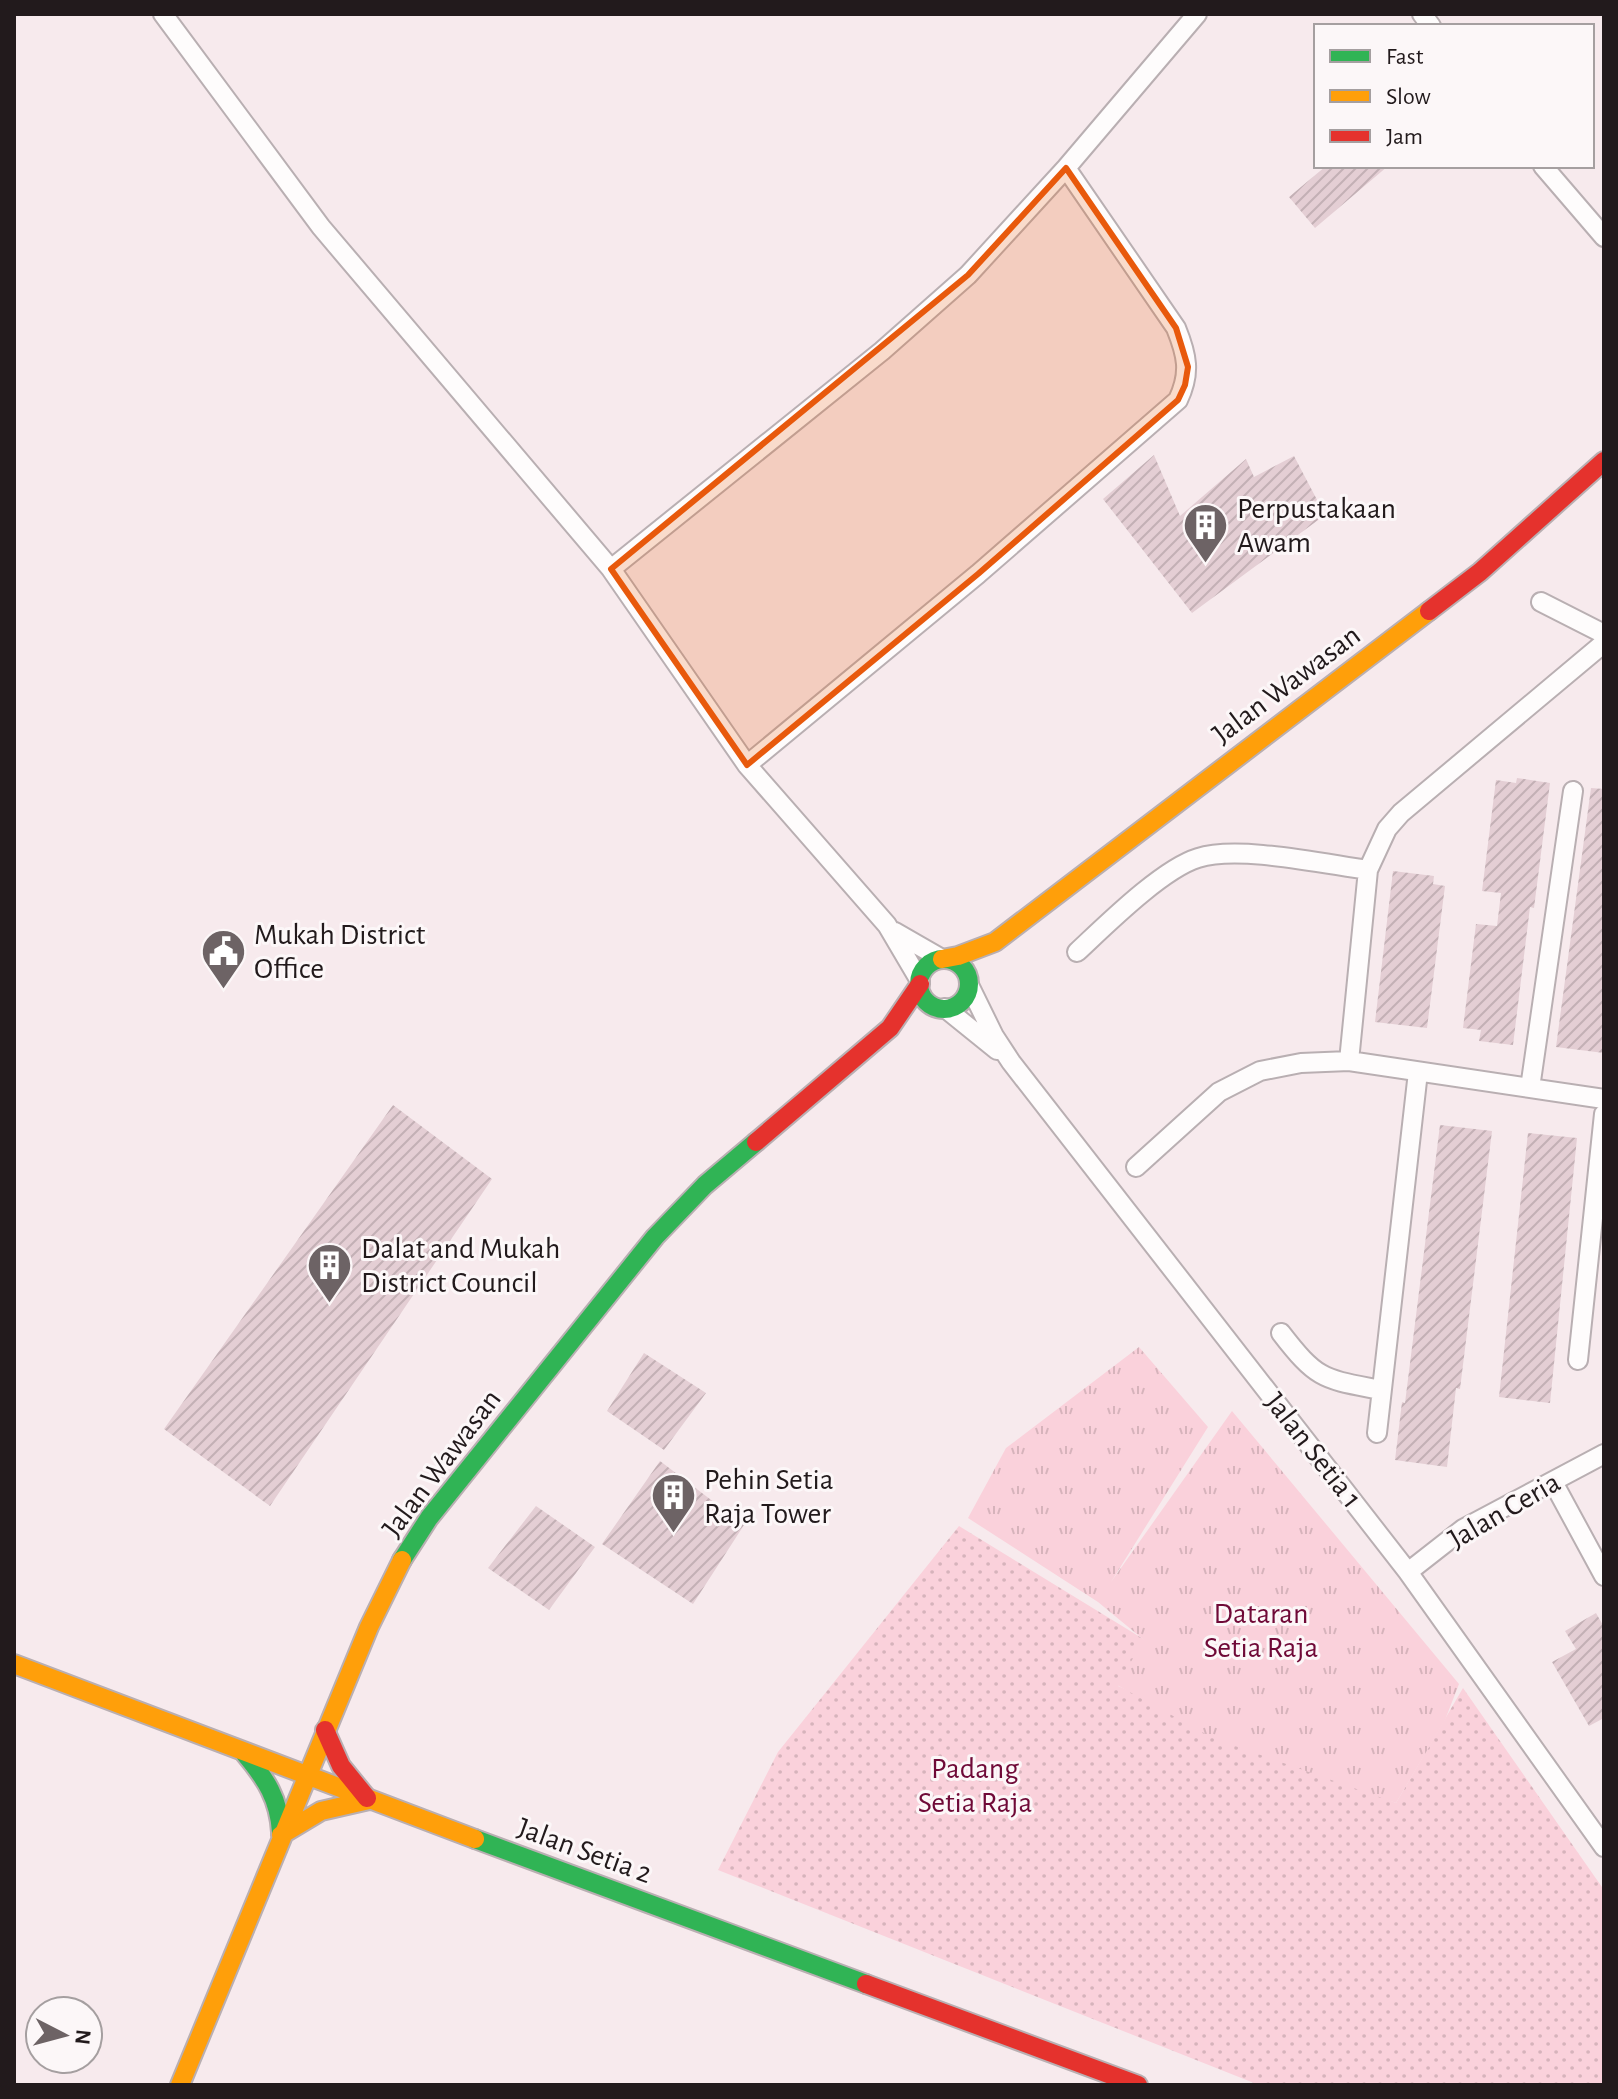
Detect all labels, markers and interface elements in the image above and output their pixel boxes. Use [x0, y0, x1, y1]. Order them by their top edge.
legend [1314, 24, 1594, 168]
text: Fast [1386, 45, 1424, 69]
text: Slow [1386, 85, 1431, 109]
text: Jam [1386, 125, 1423, 149]
place label: Perpustakaan Awam [1237, 494, 1396, 558]
building icon: Perpustakaan Awam [1182, 501, 1230, 564]
street label: Jalan Wawasan [1207, 620, 1366, 750]
place label: Mukah District Office [254, 920, 426, 984]
public building icon: Mukah District Office [199, 927, 247, 990]
place label: Dalat and Mukah District Council [361, 1234, 560, 1298]
building icon: Dalat and Mukah District Council [306, 1241, 354, 1304]
street label: Jalan Wawasan [377, 1384, 507, 1543]
street label: Jalan Setia 1 [1259, 1387, 1367, 1514]
place label: Pehin Setia Raja Tower [704, 1465, 834, 1529]
street label: Jalan Ceria [1443, 1467, 1566, 1555]
building icon: Pehin Setia Raja Tower [649, 1472, 697, 1535]
park label: Dataran Setia Raja [1204, 1599, 1318, 1663]
park label: Padang Setia Raja [918, 1754, 1032, 1818]
street label: Jalan Setia 2 [513, 1813, 656, 1889]
north arrow [24, 1995, 104, 2075]
text: N [71, 2028, 95, 2046]

